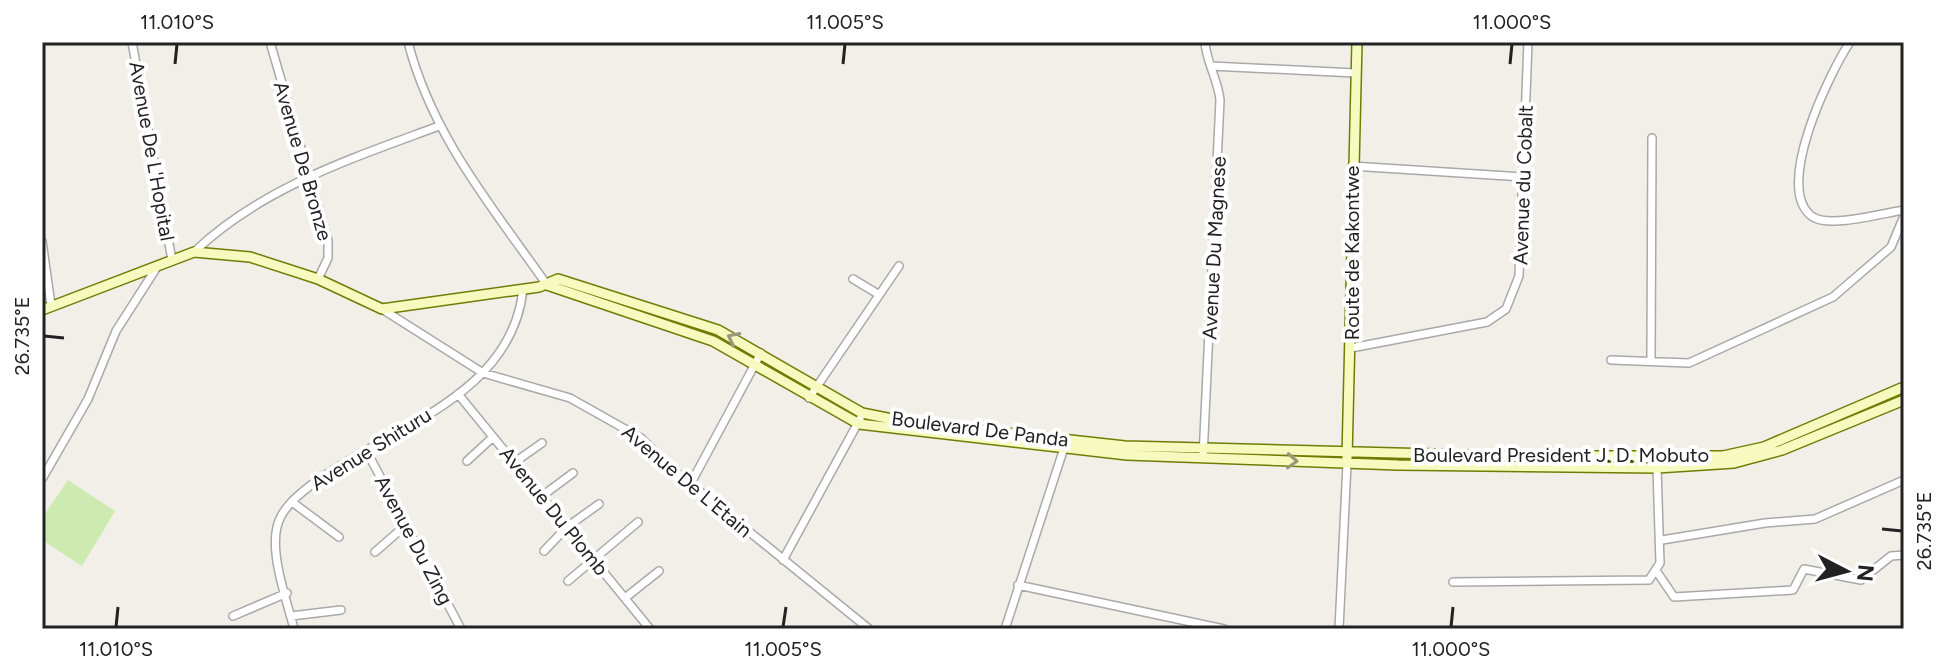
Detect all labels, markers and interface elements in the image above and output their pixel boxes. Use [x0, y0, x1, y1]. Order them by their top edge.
text: 11.010°S [140, 10, 214, 34]
text: 11.005°S [806, 10, 884, 34]
text: 11.000°S [1473, 10, 1551, 34]
street label: Avenue De L'Hopital [124, 59, 180, 243]
street label: Avenue De Bronze [269, 79, 337, 244]
street label: Avenue du Cobalt [1508, 104, 1538, 266]
street label: Avenue Du Magnese [1197, 156, 1231, 340]
street label: Route de Kakontwe [1340, 166, 1364, 340]
text: 26.735°E [10, 297, 34, 376]
one-way arrow [726, 332, 741, 347]
street label: Avenue Shituru [306, 402, 436, 496]
street label: Boulevard De Panda [890, 406, 1070, 452]
street label: Avenue De L'Etain [617, 420, 757, 542]
street label: Avenue Du Plomb [495, 442, 613, 580]
street label: Boulevard President J. D. Mobuto [1413, 443, 1709, 467]
one-way arrow [1286, 452, 1299, 469]
street label: Avenue Du Zing [370, 471, 458, 609]
text: 26.735°E [1912, 492, 1936, 571]
north arrow [1806, 531, 1886, 611]
text: N [1851, 563, 1880, 583]
text: 11.010°S [79, 637, 153, 661]
text: 11.005°S [744, 637, 822, 661]
text: 11.000°S [1412, 637, 1490, 661]

